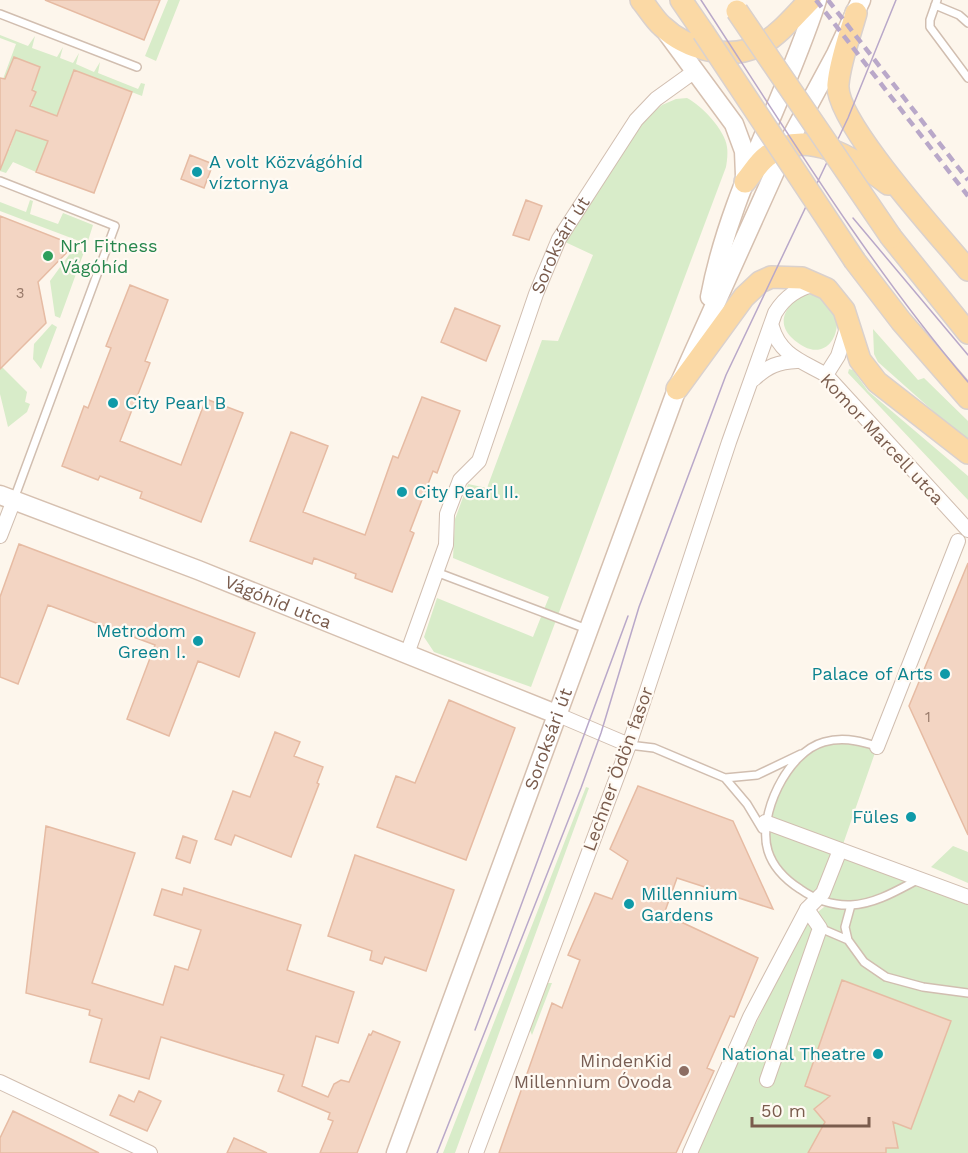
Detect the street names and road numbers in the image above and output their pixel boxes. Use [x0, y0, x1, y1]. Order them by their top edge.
street label: Soroksári út [526, 192, 594, 297]
street label: Komor Marcell utca [816, 369, 948, 508]
street label: Vágóhíd utca [222, 571, 335, 633]
street label: Lechner Ödön fasor [578, 684, 657, 854]
street label: Soroksári út [519, 685, 576, 793]

